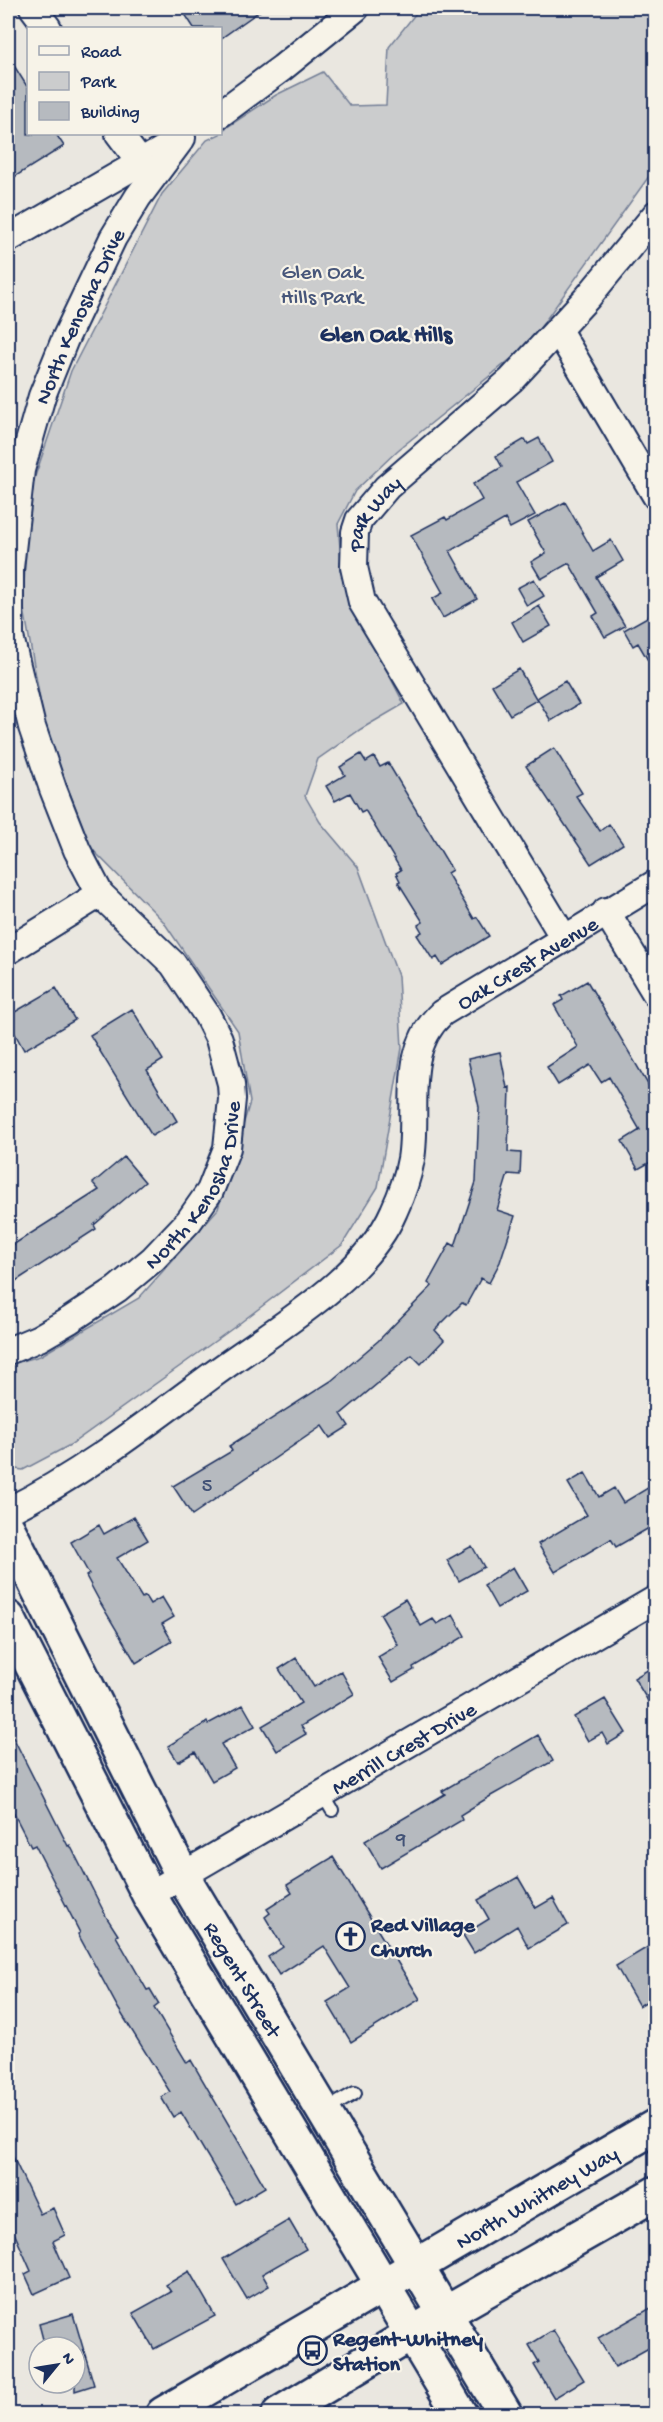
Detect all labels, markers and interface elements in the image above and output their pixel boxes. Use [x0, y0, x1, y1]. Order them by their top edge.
legend [27, 27, 222, 135]
text: Road [81, 43, 122, 64]
text: Park [80, 73, 117, 94]
text: Building [80, 103, 140, 124]
street label: North Kenosha Drive [31, 224, 133, 409]
park label: Glen Oak Hills Park [281, 261, 365, 312]
district label: Glen Oak Hills [320, 322, 453, 351]
street label: Park Way [345, 471, 409, 553]
street label: Oak Crest Avenue [453, 912, 604, 1018]
street label: North Kenosha Drive [141, 1099, 249, 1277]
house number: 5 [202, 1476, 212, 1499]
street label: Merrill Crest Drive [328, 1697, 483, 1803]
house number: 9 [395, 1830, 406, 1853]
place label: Red Village Church [370, 1914, 475, 1965]
street label: Regent Street [196, 1918, 286, 2045]
church icon: Red Village Church [334, 1920, 366, 1952]
street label: North Whitney Way [452, 2142, 624, 2257]
place label: Regent-Whitney Station [332, 2328, 483, 2379]
bus stop icon: Regent-Whitney Station [296, 2334, 328, 2366]
north arrow [27, 2335, 87, 2395]
text: N [56, 2350, 78, 2369]

